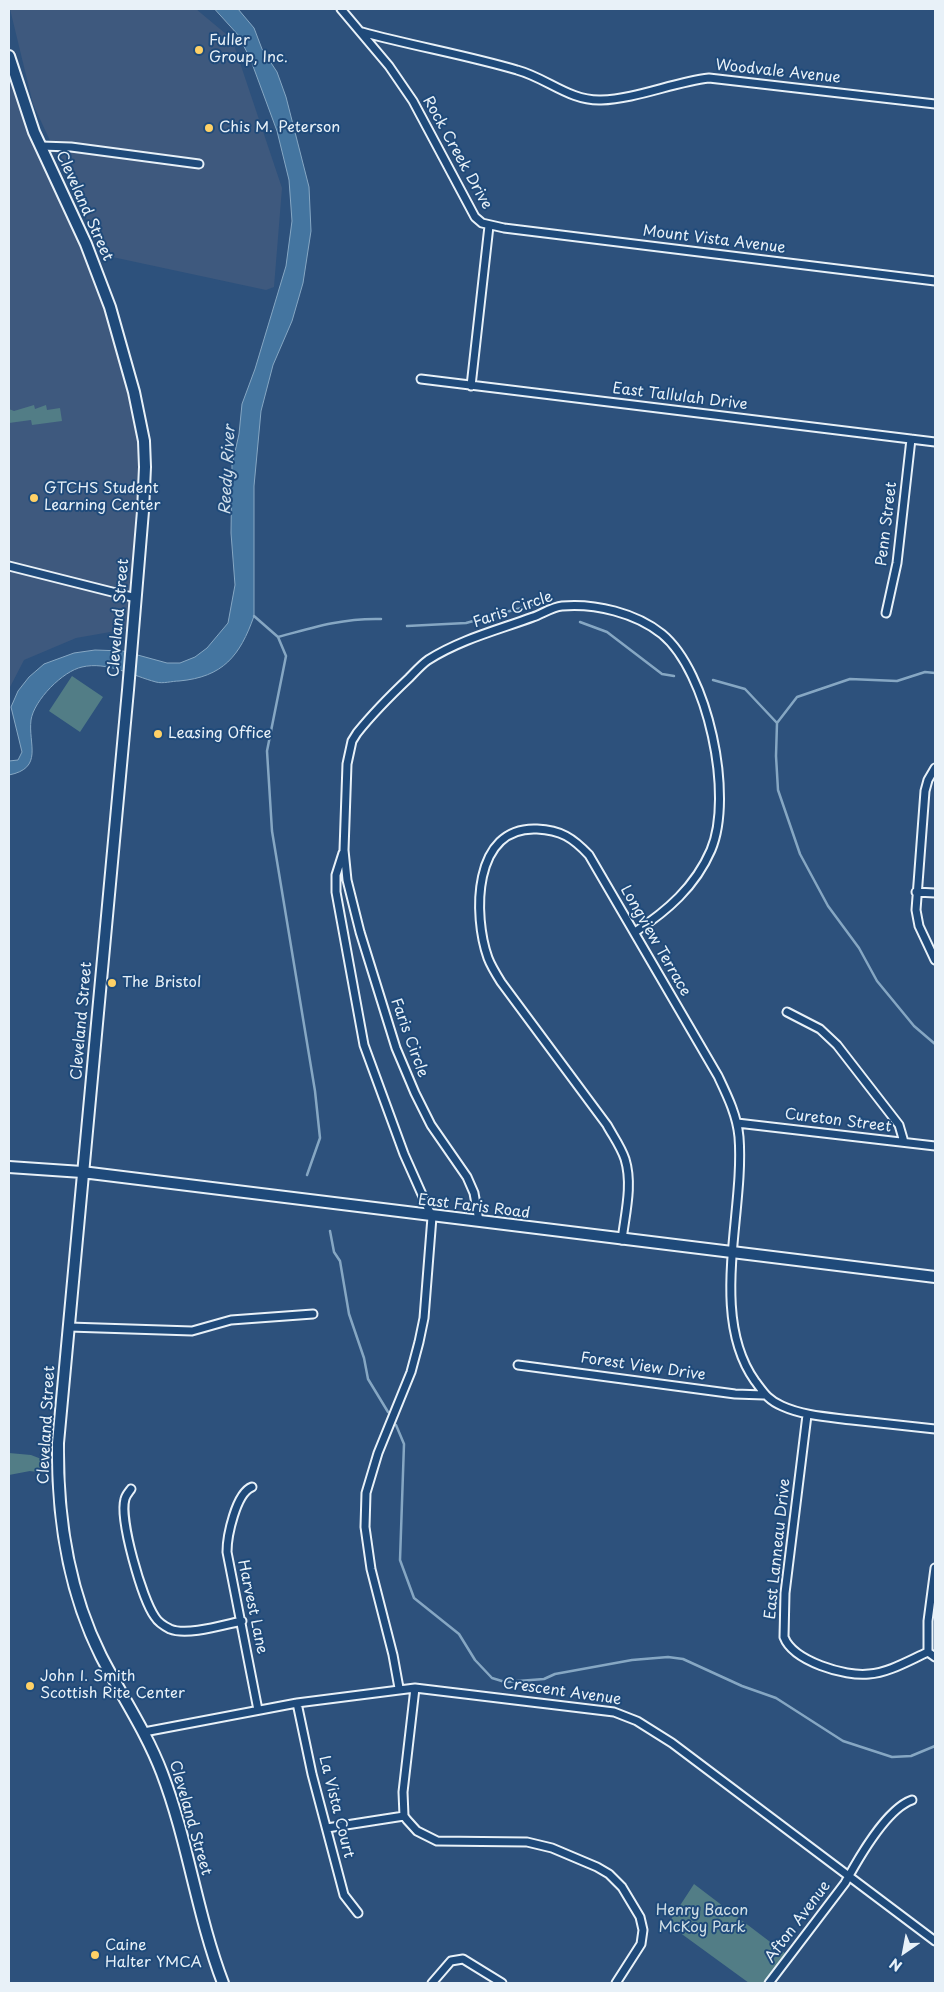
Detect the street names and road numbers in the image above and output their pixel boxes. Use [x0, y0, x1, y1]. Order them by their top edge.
street label: Woodvale Avenue [715, 56, 841, 88]
street label: Rock Creek Drive [418, 93, 496, 213]
street label: Cleveland Street [52, 148, 116, 264]
street label: Mount Vista Avenue [642, 222, 786, 258]
street label: East Tallulah Drive [611, 380, 749, 414]
street label: Penn Street [873, 481, 901, 567]
street label: Cleveland Street [105, 558, 133, 678]
street label: Faris Circle [471, 588, 555, 632]
street label: Longview Terrace [616, 882, 694, 1000]
street label: Cleveland Street [68, 961, 96, 1081]
street label: Faris Circle [386, 996, 432, 1080]
street label: Cureton Street [784, 1106, 892, 1136]
street label: East Faris Road [417, 1191, 531, 1223]
street label: Forest View Drive [579, 1349, 707, 1385]
street label: Cleveland Street [35, 1365, 59, 1485]
street label: East Lanneau Drive [762, 1478, 794, 1620]
street label: Harvest Lane [233, 1558, 271, 1656]
street label: Crescent Avenue [502, 1675, 622, 1709]
street label: La Vista Court [315, 1754, 357, 1860]
street label: Cleveland Street [165, 1758, 215, 1878]
street label: Afton Avenue [761, 1878, 835, 1966]

